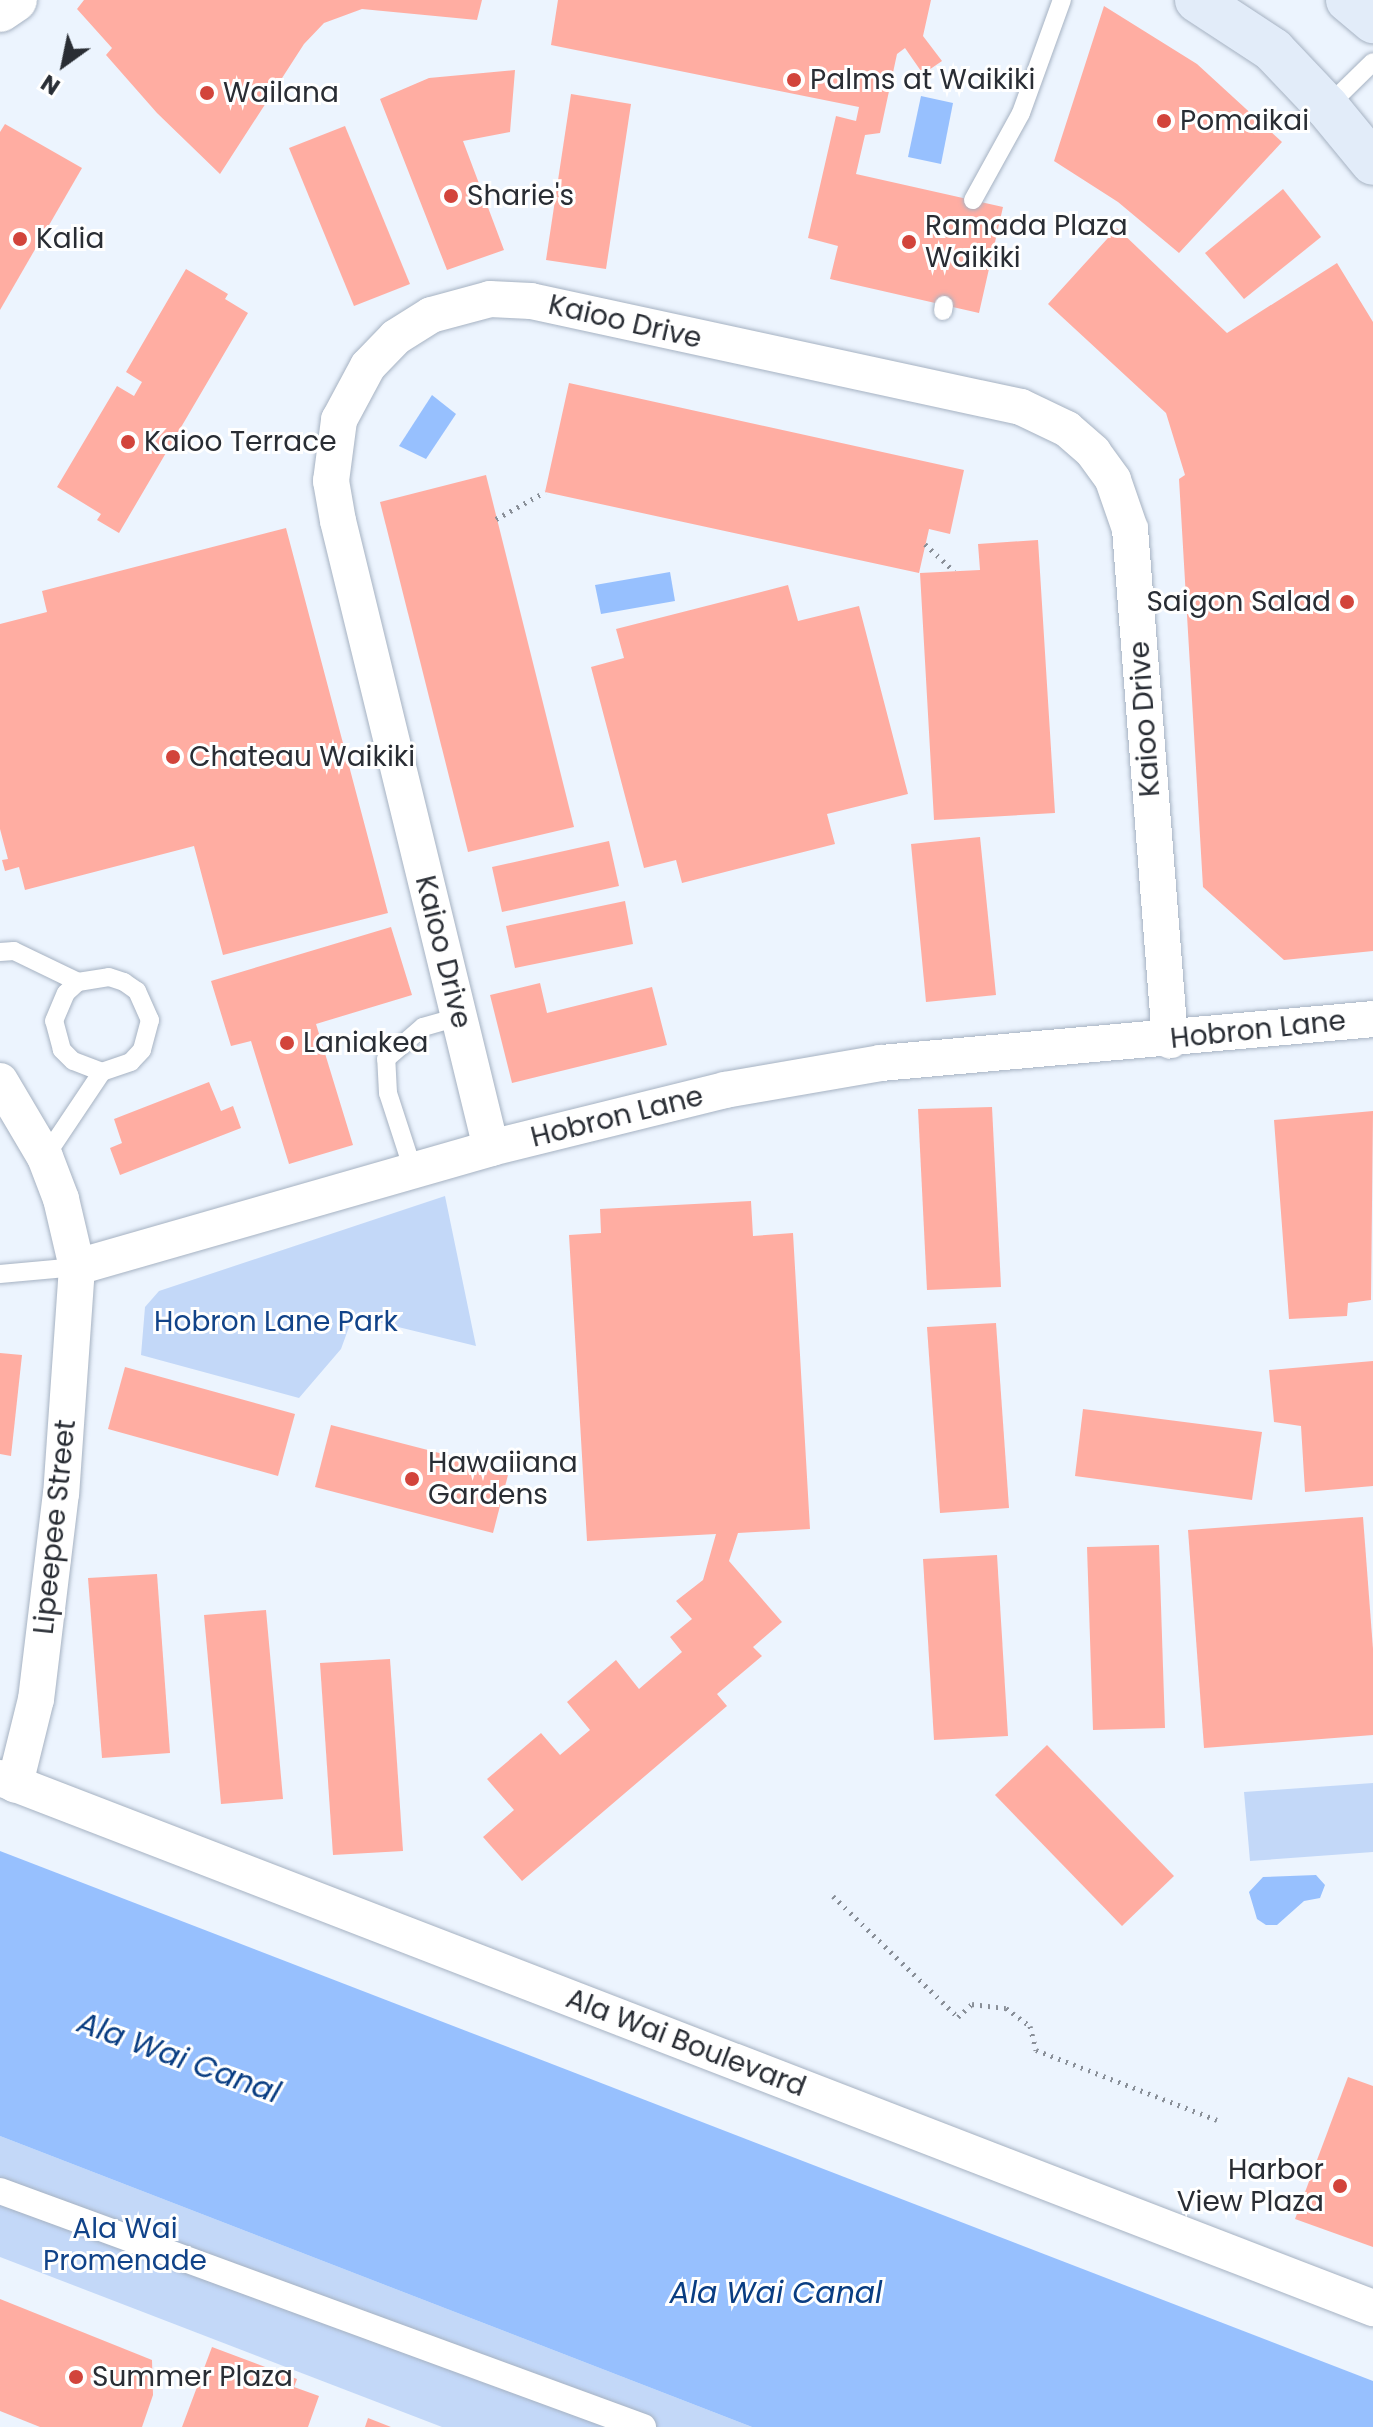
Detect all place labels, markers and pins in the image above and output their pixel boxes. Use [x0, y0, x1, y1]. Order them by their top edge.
place label: Palms at Waikiki [810, 63, 1035, 97]
marker: Palms at Waikiki [785, 71, 803, 89]
place label: Wailana [223, 76, 339, 110]
marker: Wailana [198, 84, 216, 102]
place label: Pomaikai [1180, 104, 1309, 138]
marker: Pomaikai [1155, 112, 1173, 130]
place label: Sharie's [467, 179, 574, 213]
marker: Sharie's [442, 187, 460, 205]
place label: Ramada Plaza Waikiki [925, 209, 1128, 275]
place label: Kalia [36, 222, 104, 256]
marker: Kalia [11, 230, 29, 248]
marker: Ramada Plaza Waikiki [900, 233, 918, 251]
place label: Kaioo Terrace [144, 425, 337, 459]
marker: Kaioo Terrace [119, 433, 137, 451]
place label: Saigon Salad [1146, 585, 1331, 619]
marker: Saigon Salad [1338, 593, 1356, 611]
place label: Chateau Waikiki [189, 740, 415, 774]
marker: Chateau Waikiki [164, 748, 182, 766]
place label: Laniakea [303, 1026, 428, 1060]
marker: Laniakea [278, 1034, 296, 1052]
place label: Hawaiiana Gardens [428, 1446, 578, 1512]
marker: Hawaiiana Gardens [403, 1470, 421, 1488]
place label: Harbor View Plaza [1177, 2153, 1324, 2219]
marker: Harbor View Plaza [1331, 2177, 1349, 2195]
place label: Summer Plaza [92, 2360, 293, 2394]
marker: Summer Plaza [67, 2368, 85, 2386]

